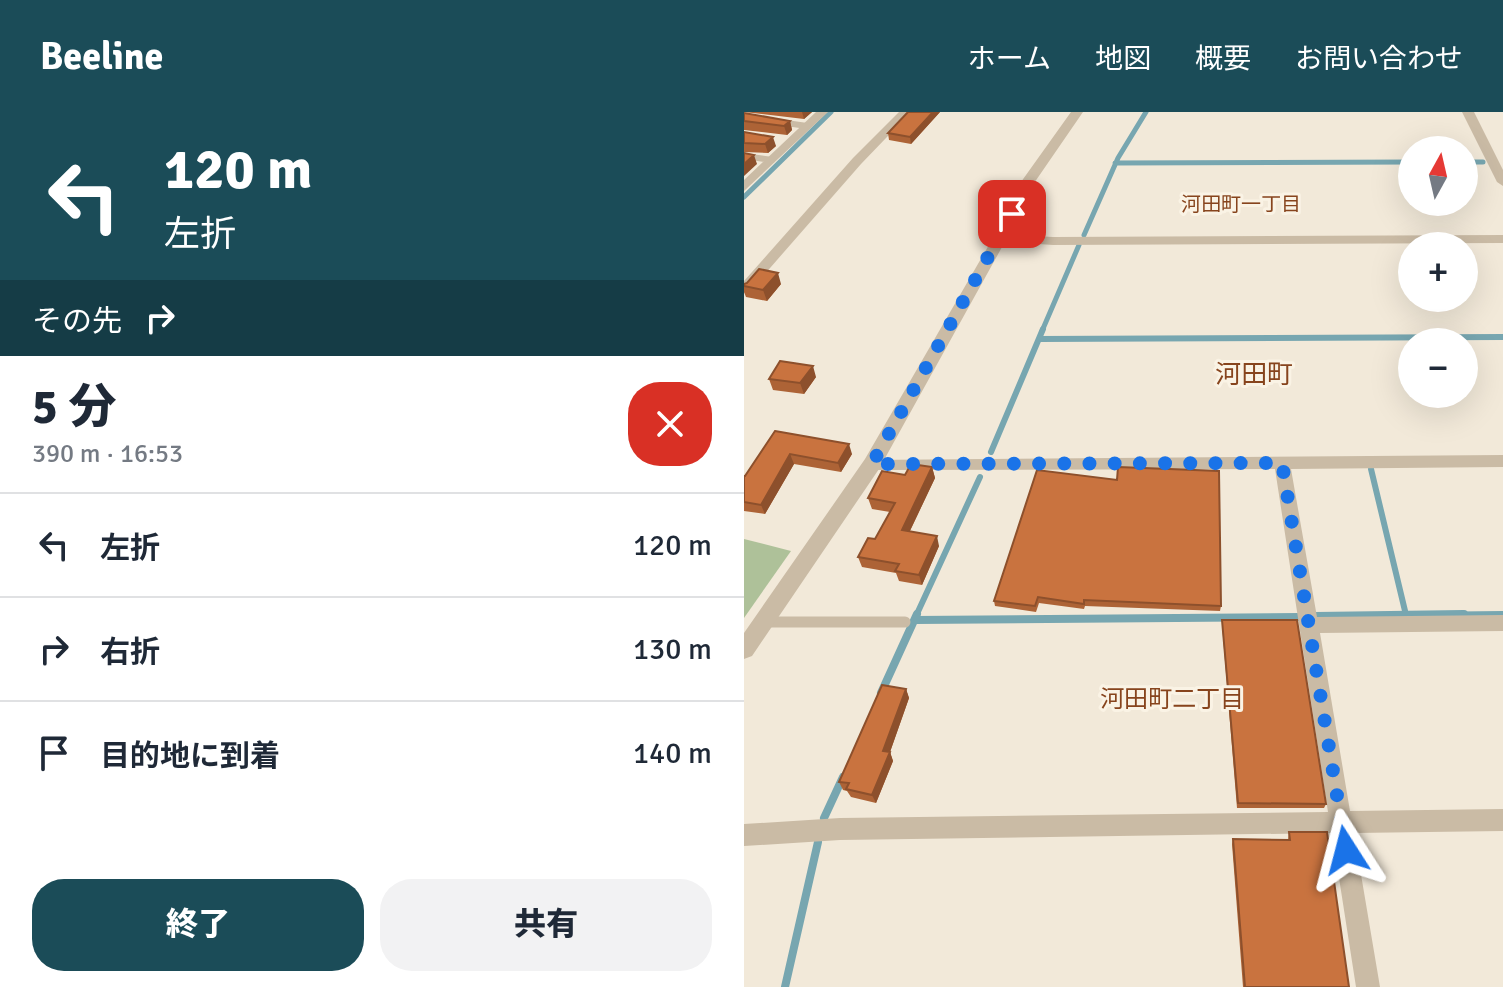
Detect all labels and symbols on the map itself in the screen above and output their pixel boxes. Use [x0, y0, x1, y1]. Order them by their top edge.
north arrow [1398, 136, 1478, 216]
pin [978, 180, 1046, 248]
district label: 河田町一丁目 [1181, 192, 1301, 217]
district label: 河田町 [1215, 359, 1293, 391]
district label: 河田町二丁目 [1100, 684, 1244, 714]
position arrow [1304, 808, 1388, 892]

